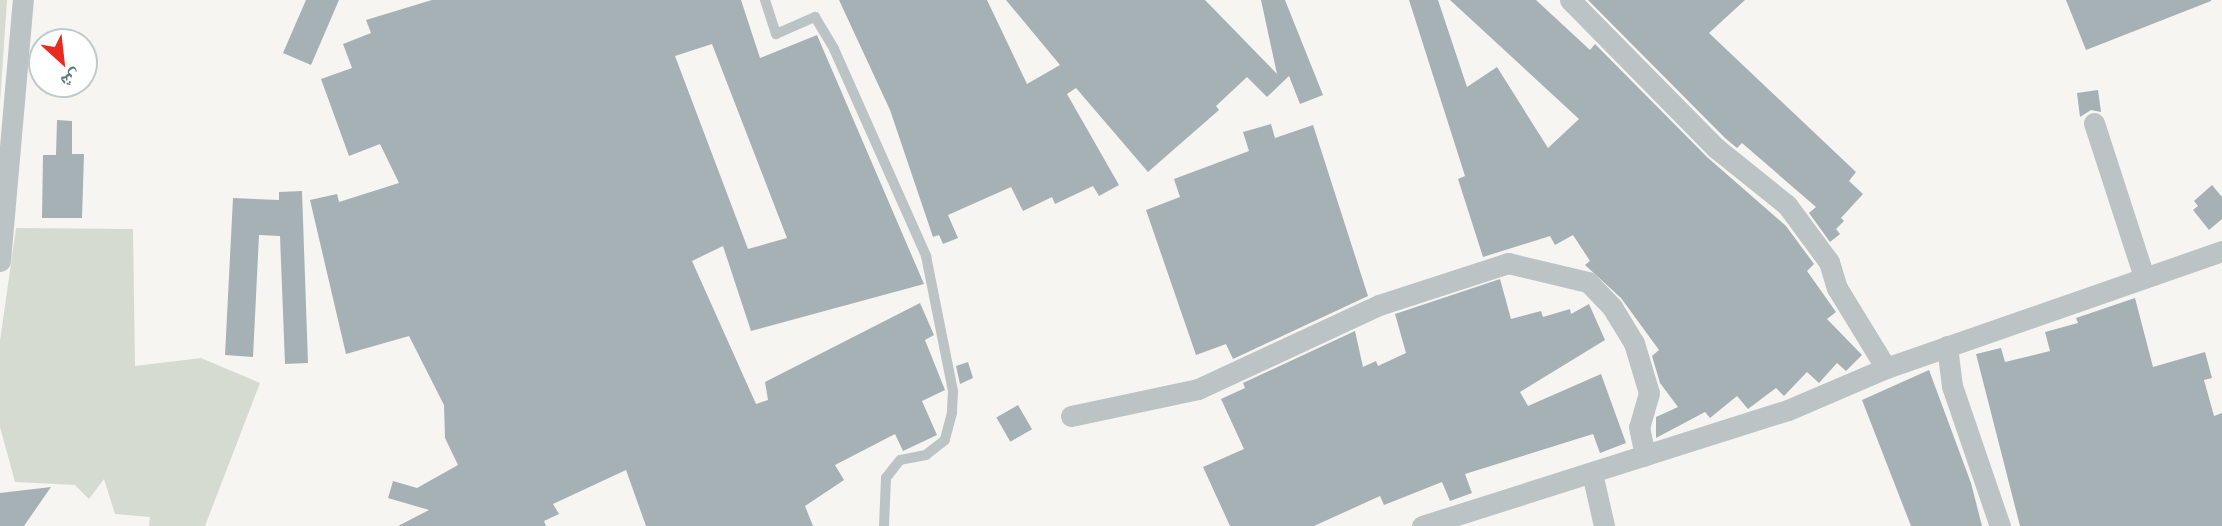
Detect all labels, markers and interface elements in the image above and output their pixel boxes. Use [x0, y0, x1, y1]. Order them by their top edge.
north arrow [28, 28, 98, 98]
text: ش [57, 64, 87, 96]

